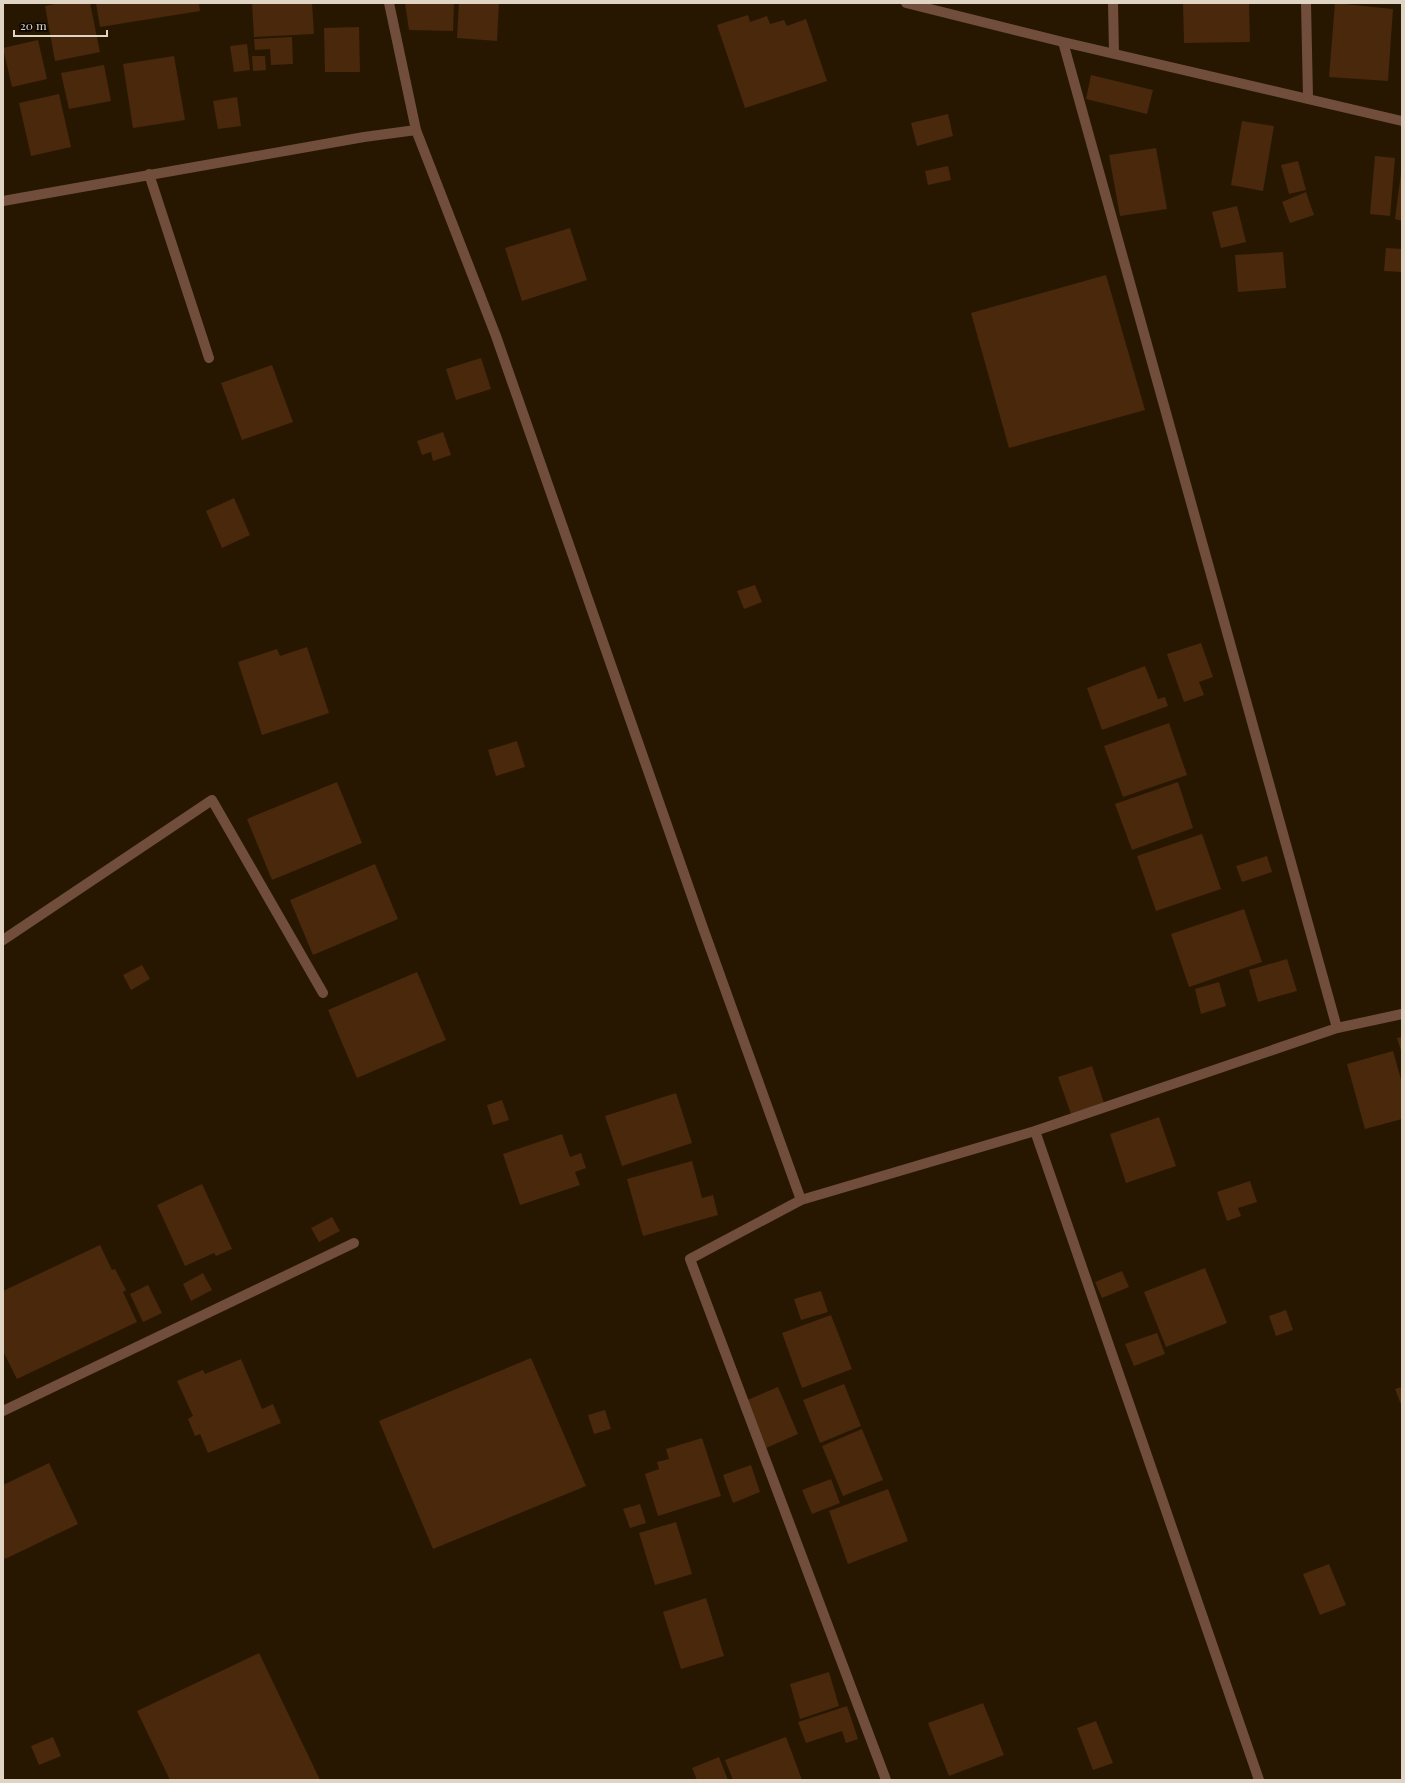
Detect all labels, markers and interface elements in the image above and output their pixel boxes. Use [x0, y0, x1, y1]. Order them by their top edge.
scale bar [14, 12, 107, 38]
text: 20 m [20, 17, 47, 33]

